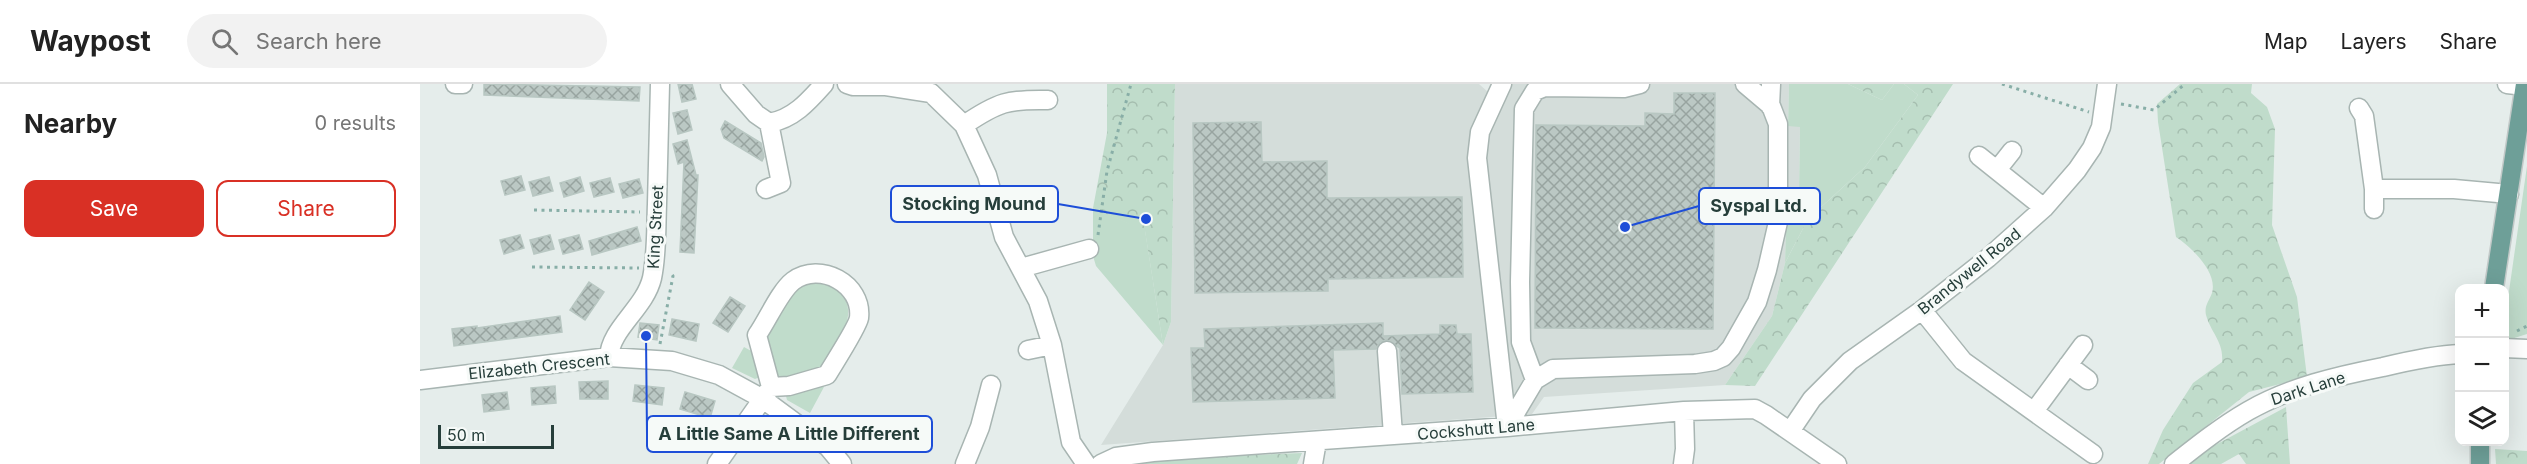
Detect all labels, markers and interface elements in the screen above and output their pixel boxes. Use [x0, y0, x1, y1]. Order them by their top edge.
search box [187, 14, 607, 68]
text: Waypost [30, 24, 151, 58]
icon: search [208, 25, 241, 58]
text: Search here [256, 28, 382, 54]
text: Map [2264, 29, 2308, 54]
text: Layers [2341, 29, 2407, 54]
text: Share [2440, 29, 2497, 54]
text: Nearby [24, 108, 117, 139]
text: 0 results [314, 111, 396, 135]
button: Save [24, 180, 204, 237]
button: Share [216, 180, 396, 237]
street label: King Street [643, 185, 667, 269]
callout: Stocking Mound [891, 186, 1058, 222]
callout: Syspal Ltd. [1699, 188, 1820, 224]
text: Stocking Mound [902, 193, 1046, 214]
text: Syspal Ltd. [1710, 195, 1808, 216]
street label: Brandywell Road [1913, 223, 2025, 319]
map controls [2455, 284, 2509, 446]
button: + [2455, 284, 2509, 338]
button: − [2455, 338, 2509, 392]
street label: Elizabeth Crescent [467, 349, 611, 383]
street label: Dark Lane [2268, 367, 2348, 409]
button: layers [2455, 392, 2509, 446]
street label: Cockshutt Lane [1416, 414, 1536, 444]
callout: A Little Same A Little Different [647, 416, 932, 452]
scale bar [438, 422, 554, 450]
text: A Little Same A Little Different [658, 423, 920, 444]
text: 50 m [447, 425, 485, 445]

